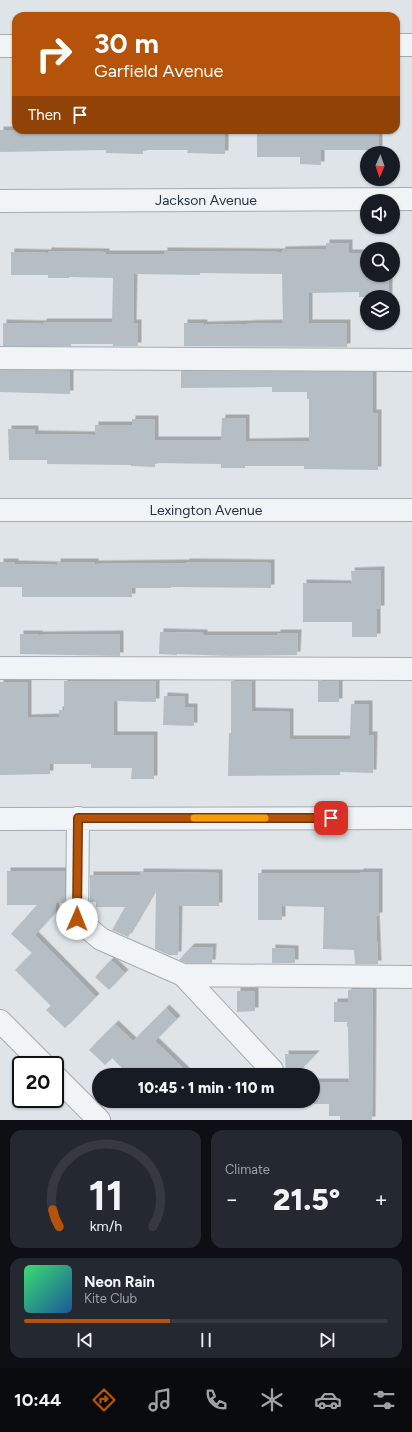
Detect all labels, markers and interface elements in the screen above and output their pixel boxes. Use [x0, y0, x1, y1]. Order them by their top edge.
text: 30 m [94, 26, 159, 60]
icon: right [28, 28, 80, 80]
text: Garfield Avenue [94, 60, 223, 82]
icon: arrive [69, 104, 91, 126]
text: Then [28, 106, 61, 124]
north arrow [360, 146, 400, 186]
map controls [360, 146, 400, 330]
street label: Jackson Avenue [155, 192, 257, 209]
button: sound [360, 194, 400, 234]
button: search [360, 242, 400, 282]
button: layers [360, 290, 400, 330]
street label: Lexington Avenue [150, 502, 263, 519]
pin [314, 801, 348, 835]
icon: arrive [320, 807, 342, 829]
position arrow [56, 898, 98, 940]
speed limit sign: 20 [12, 1056, 64, 1108]
text: 10:45 · 1 min · 110 m [138, 1079, 274, 1097]
text: Climate [225, 1162, 270, 1177]
text: 11 [88, 1170, 123, 1220]
text: 21.5° [273, 1181, 340, 1218]
text: − [225, 1186, 239, 1213]
text: + [374, 1186, 388, 1213]
text: km/h [89, 1217, 122, 1235]
text: Neon Rain [84, 1273, 155, 1291]
text: Kite Club [84, 1291, 137, 1306]
icon: previous [74, 1329, 96, 1351]
icon: pause [195, 1329, 217, 1351]
icon: next [316, 1329, 338, 1351]
icon: directions [90, 1386, 118, 1414]
icon: music [146, 1386, 174, 1414]
icon: phone [202, 1386, 230, 1414]
icon: climate [258, 1386, 286, 1414]
icon: car [314, 1386, 342, 1414]
icon: filters [370, 1386, 398, 1414]
text: 10:44 [14, 1389, 62, 1411]

